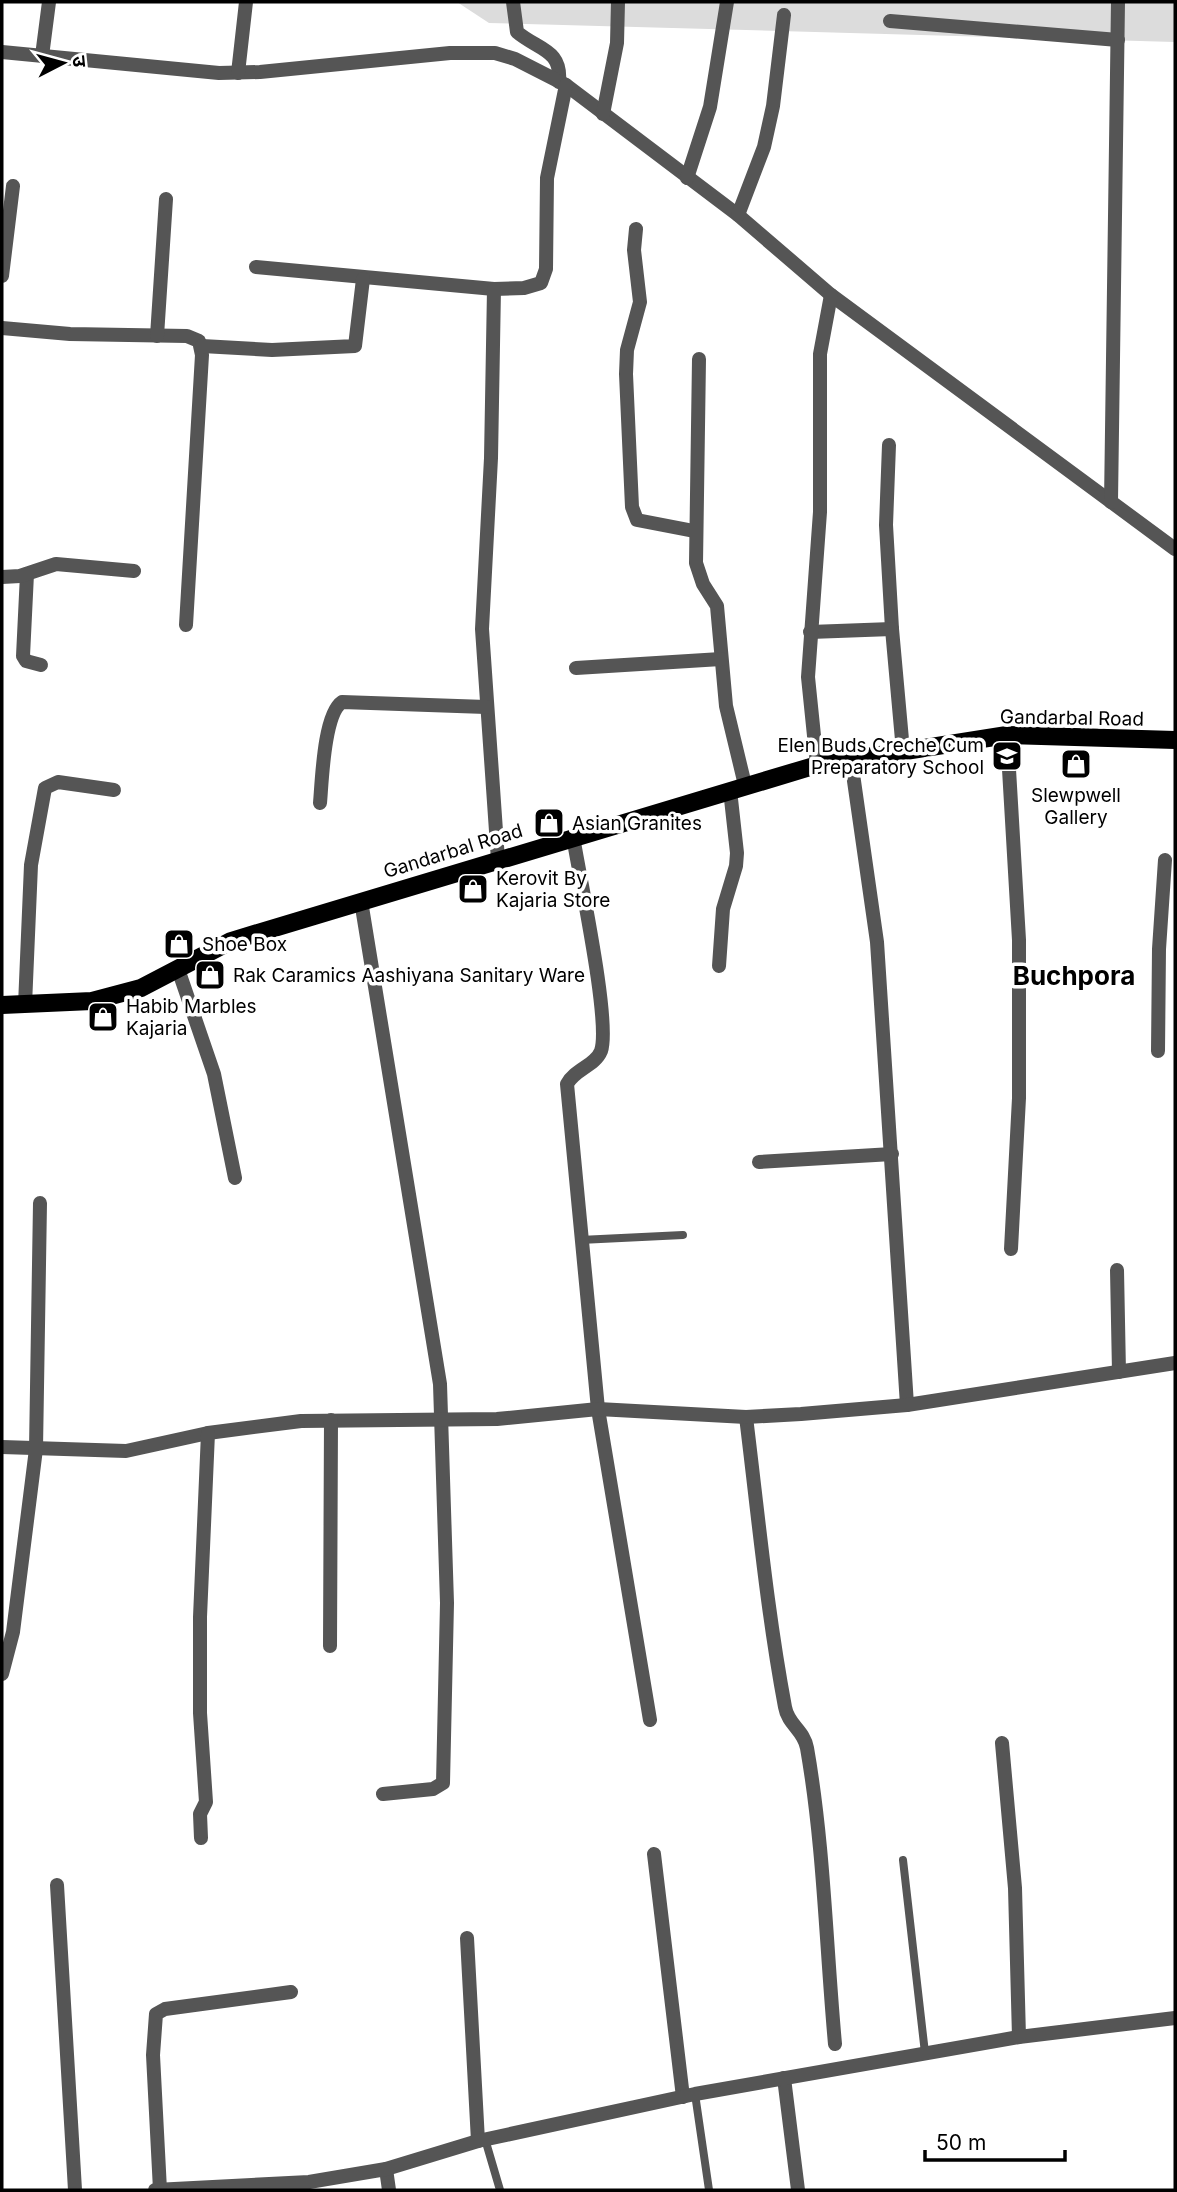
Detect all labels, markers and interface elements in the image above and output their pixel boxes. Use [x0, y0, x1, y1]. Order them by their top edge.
north arrow [28, 28, 98, 98]
text: उ [67, 55, 92, 69]
street label: Gandarbal Road [1000, 705, 1144, 731]
place label: Elen Buds Creche Cum Preparatory School [778, 734, 984, 779]
school or university icon: Elen Buds Creche Cum Preparatory School [990, 739, 1024, 773]
shop icon: Slewpwell Gallery [1059, 747, 1093, 781]
place label: Slewpwell Gallery [1031, 784, 1121, 829]
shop icon: Asian Granites [532, 806, 566, 840]
place label: Asian Granites [572, 812, 702, 835]
street label: Gandarbal Road [381, 819, 525, 883]
place label: Kerovit By Kajaria Store [496, 867, 610, 912]
shop icon: Kerovit By Kajaria Store [456, 872, 490, 906]
shop icon: Shoe Box [162, 927, 196, 961]
place label: Shoe Box [202, 933, 287, 956]
shop icon: Rak Caramics Aashiyana Sanitary Ware [193, 958, 227, 992]
district label: Buchpora [1013, 960, 1135, 991]
place label: Rak Caramics Aashiyana Sanitary Ware [233, 964, 585, 987]
place label: Habib Marbles Kajaria [126, 995, 257, 1040]
shop icon: Habib Marbles Kajaria [86, 1000, 120, 1034]
scale bar [925, 2118, 1065, 2162]
text: 50 m [936, 2130, 986, 2155]

